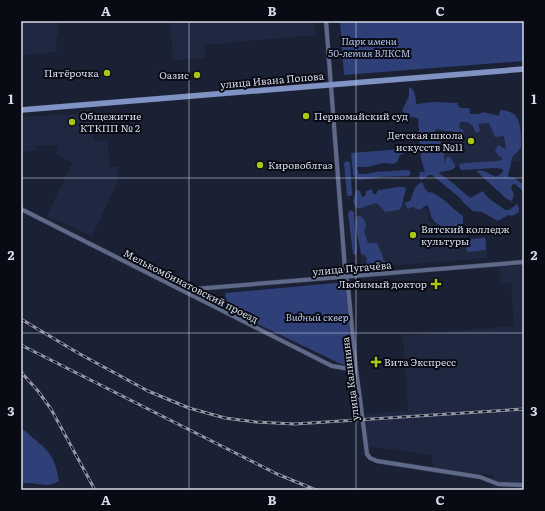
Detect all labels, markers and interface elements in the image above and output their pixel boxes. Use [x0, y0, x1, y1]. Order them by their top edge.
text: A [101, 1, 111, 20]
text: B [268, 1, 277, 20]
text: C [435, 1, 445, 20]
park label: Парк имени 50-летия ВЛКСМ [328, 33, 411, 60]
place label: Пятёрочка [44, 65, 100, 80]
place label: Оазис [159, 67, 189, 82]
street label: улица Ивана Попова [219, 67, 325, 92]
marker: Пятёрочка [102, 68, 112, 78]
marker: Оазис [192, 70, 202, 80]
text: 1 [8, 89, 14, 108]
text: 1 [531, 89, 537, 108]
place label: Общежитие КТКПП № 2 [80, 108, 141, 135]
place label: Первомайский суд [314, 108, 408, 123]
marker: Первомайский суд [301, 111, 311, 121]
marker: Общежитие КТКПП № 2 [67, 117, 77, 127]
place label: Детская школа искусств №11 [388, 127, 464, 154]
marker: Детская школа искусств №11 [466, 136, 476, 146]
place label: Кировоблгаз [268, 157, 333, 172]
marker: Кировоблгаз [255, 160, 265, 170]
place label: Вятский колледж культуры [421, 221, 510, 248]
marker: Вятский колледж культуры [408, 230, 418, 240]
text: 2 [8, 245, 15, 264]
street label: Мелькомбинатовский проезд [121, 245, 261, 326]
text: 2 [531, 245, 538, 264]
street label: улица Пугачёва [312, 257, 393, 278]
place label: Любимый доктор [338, 276, 427, 291]
marker: Любимый доктор [430, 278, 442, 290]
park label: Видный сквер [285, 309, 349, 324]
street label: улица Калинина [337, 336, 362, 422]
place label: Вита Экспресс [384, 354, 456, 369]
marker: Вита Экспресс [371, 357, 381, 367]
text: 3 [7, 401, 15, 420]
text: 3 [530, 401, 538, 420]
text: A [101, 490, 111, 509]
text: B [268, 490, 277, 509]
text: C [435, 490, 445, 509]

